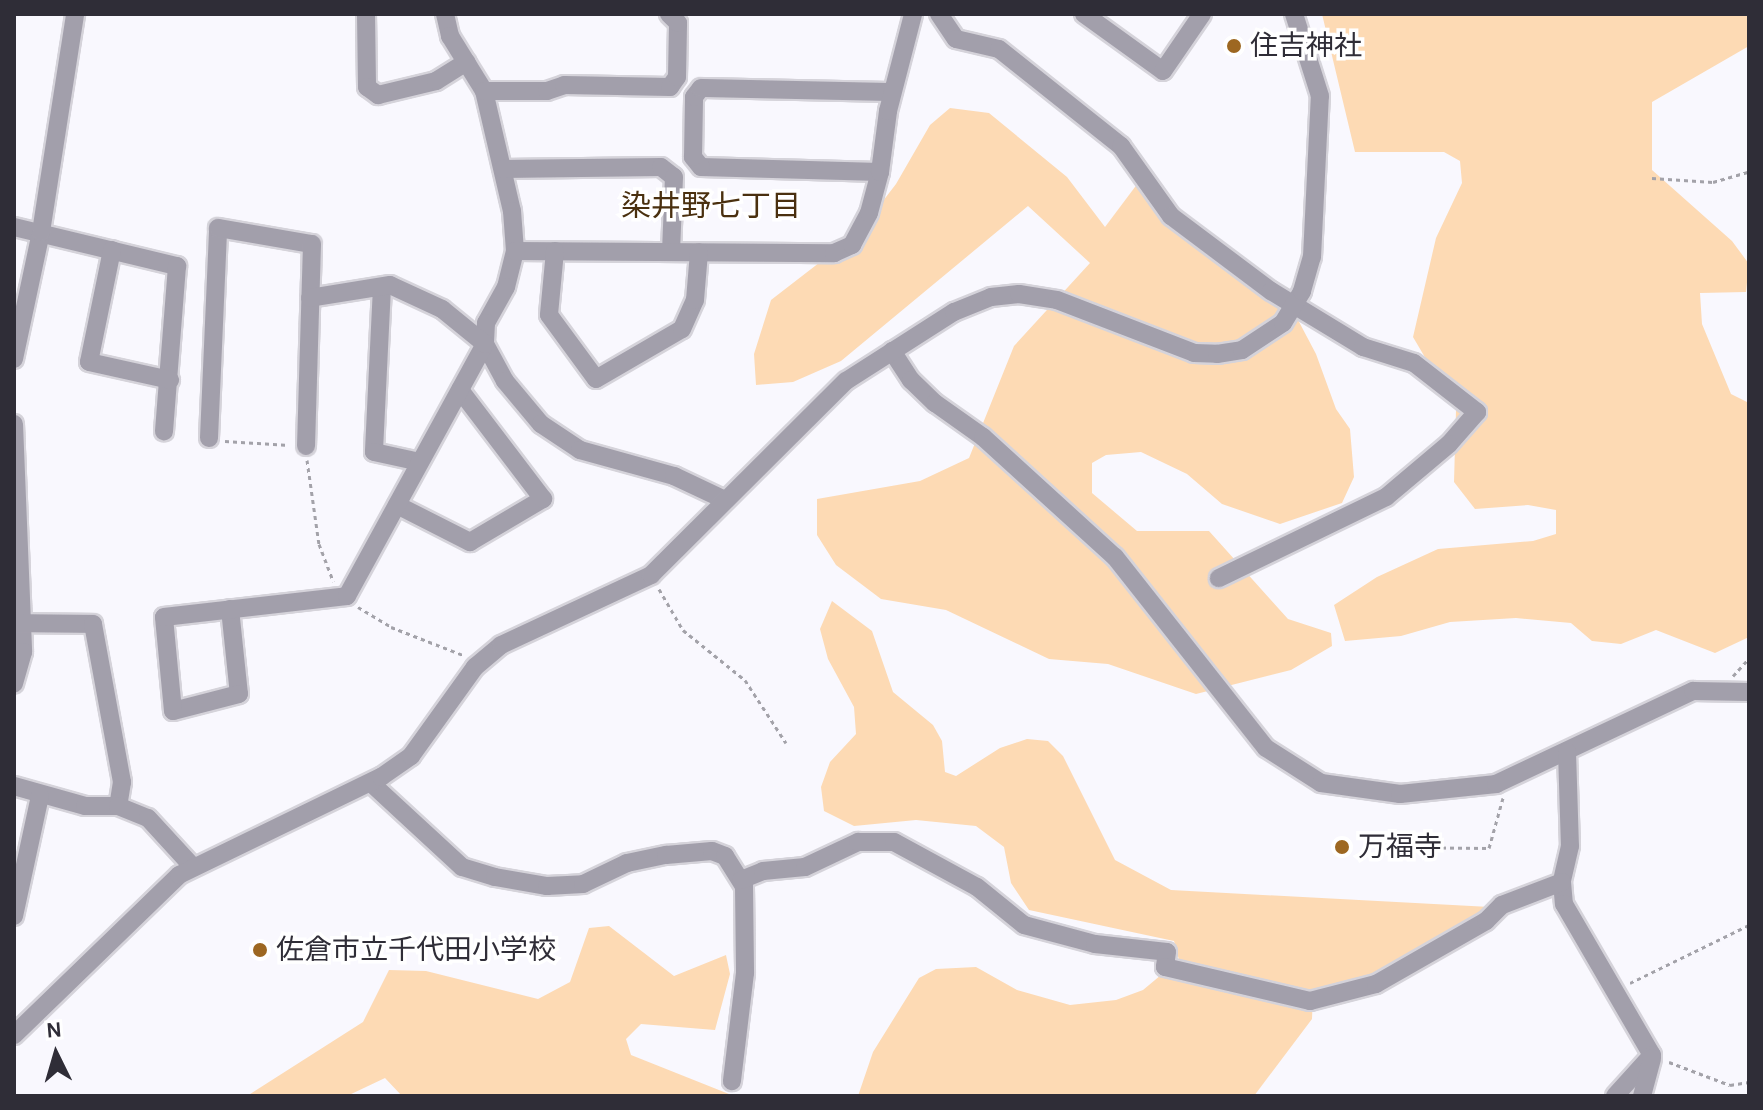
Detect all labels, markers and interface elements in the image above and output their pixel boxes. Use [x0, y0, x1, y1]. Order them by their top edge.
place label: 住吉神社 [1250, 29, 1362, 63]
marker: 住吉神社 [1225, 37, 1243, 55]
district label: 染井野七丁目 [621, 188, 801, 224]
place label: 万福寺 [1358, 830, 1442, 864]
marker: 万福寺 [1333, 838, 1351, 856]
place label: 佐倉市立千代田小学校 [276, 933, 556, 967]
marker: 佐倉市立千代田小学校 [251, 941, 269, 959]
north arrow [16, 1014, 96, 1094]
text: N [45, 1016, 63, 1044]

